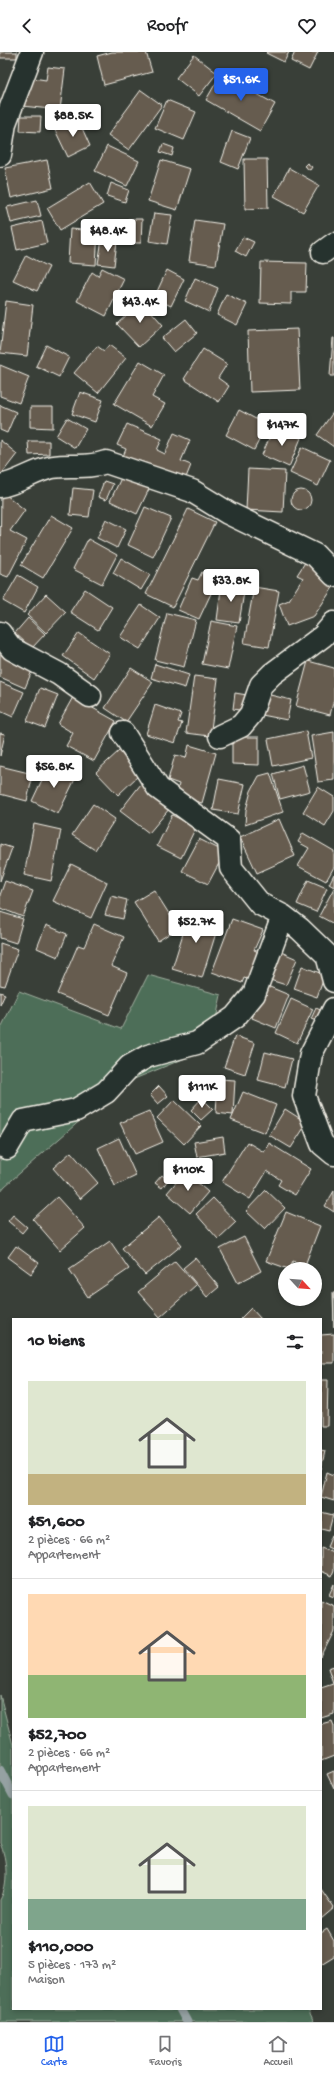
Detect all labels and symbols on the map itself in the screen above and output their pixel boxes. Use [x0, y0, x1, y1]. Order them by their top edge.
pin: $51.6K [208, 68, 274, 102]
pin: $88.5K [40, 104, 106, 138]
pin: $48.4K [75, 219, 141, 253]
pin: $43.4K [107, 290, 173, 324]
pin: $147K [254, 413, 310, 447]
pin: $33.8K [198, 569, 264, 603]
pin: $56.8K [21, 755, 87, 789]
pin: $52.7K [163, 910, 229, 944]
pin: $111K [174, 1075, 230, 1109]
pin: $110K [160, 1158, 216, 1192]
north arrow [278, 1262, 322, 1306]

